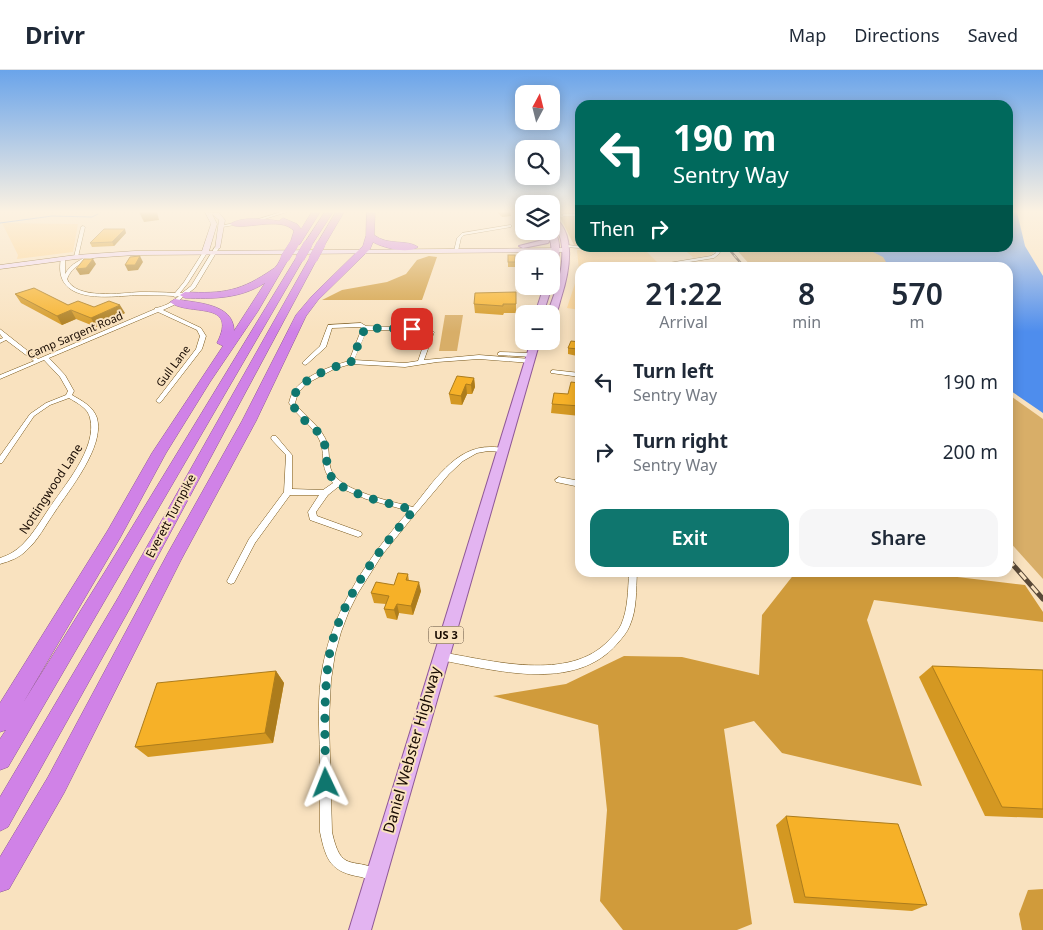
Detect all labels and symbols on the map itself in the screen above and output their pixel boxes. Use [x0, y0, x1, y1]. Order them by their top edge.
north arrow [515, 85, 560, 130]
street label: Camp Sargent Road [25, 308, 125, 362]
pin [391, 308, 433, 350]
street label: Gull Lane [152, 342, 193, 389]
street label: Nottingwood Lane [15, 440, 86, 537]
street label: Everett Turnpike [141, 471, 200, 561]
road number: US 3 [428, 626, 464, 644]
street label: Daniel Webster Highway [378, 664, 445, 835]
position arrow [299, 756, 351, 808]

